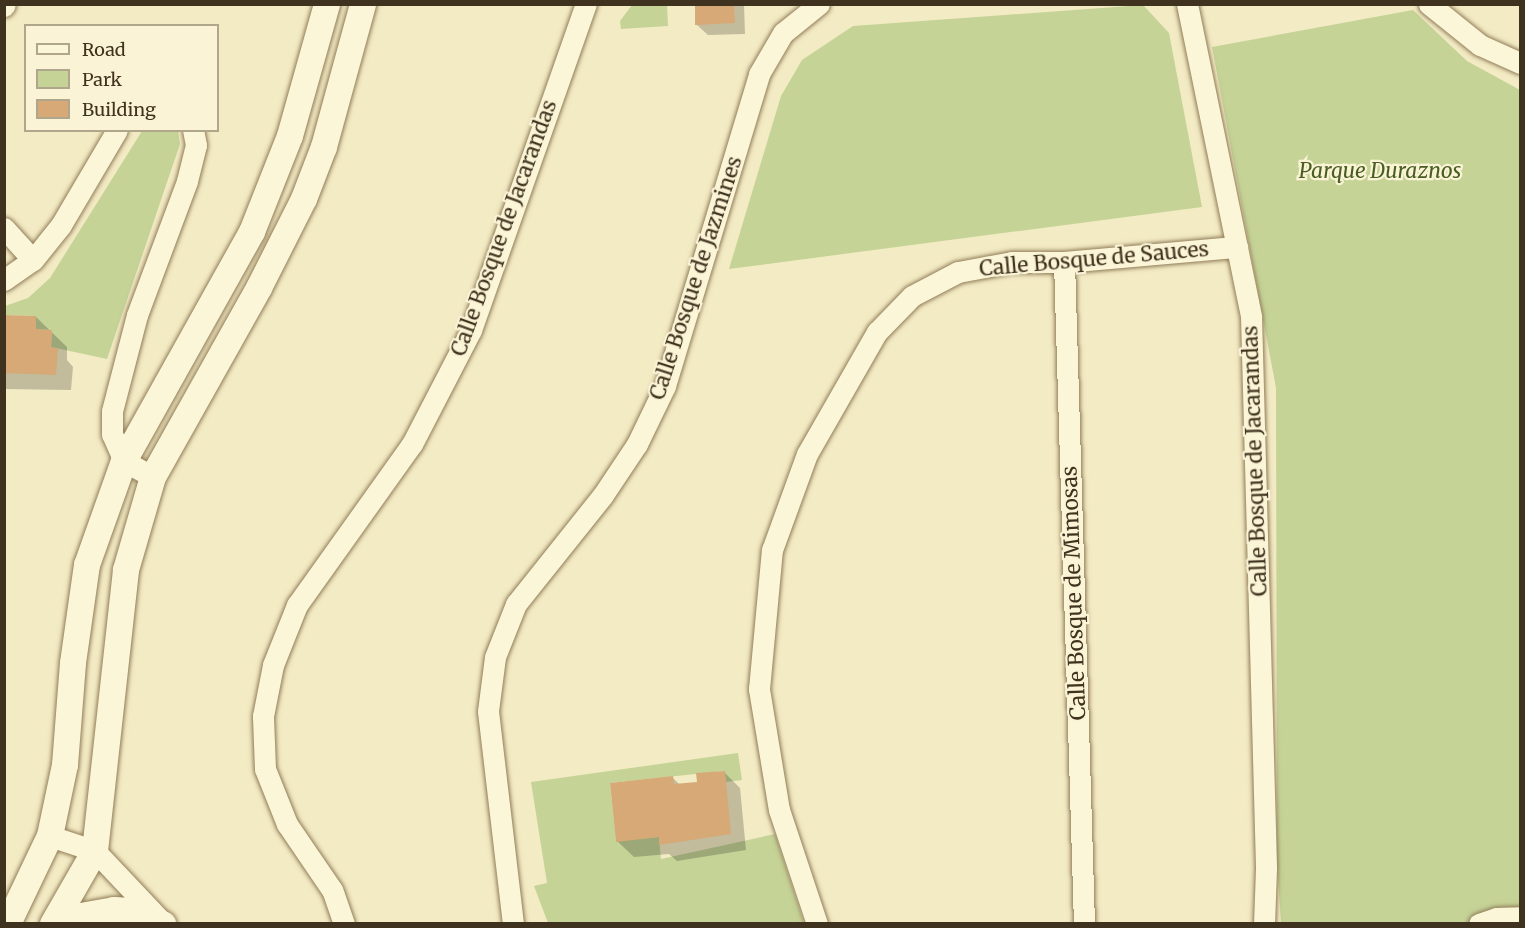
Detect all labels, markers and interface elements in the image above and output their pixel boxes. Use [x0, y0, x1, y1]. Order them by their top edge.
legend [24, 24, 219, 132]
text: Road [82, 38, 126, 61]
text: Park [82, 68, 122, 91]
street label: Calle Bosque de Jacarandas [446, 96, 562, 360]
text: Building [82, 98, 156, 121]
street label: Calle Bosque de Jazmines [645, 153, 747, 403]
park label: Parque Duraznos [1299, 158, 1461, 184]
street label: Calle Bosque de Sauces [978, 236, 1210, 282]
street label: Calle Bosque de Jacarandas [1238, 325, 1272, 597]
street label: Calle Bosque de Mimosas [1057, 465, 1091, 721]

